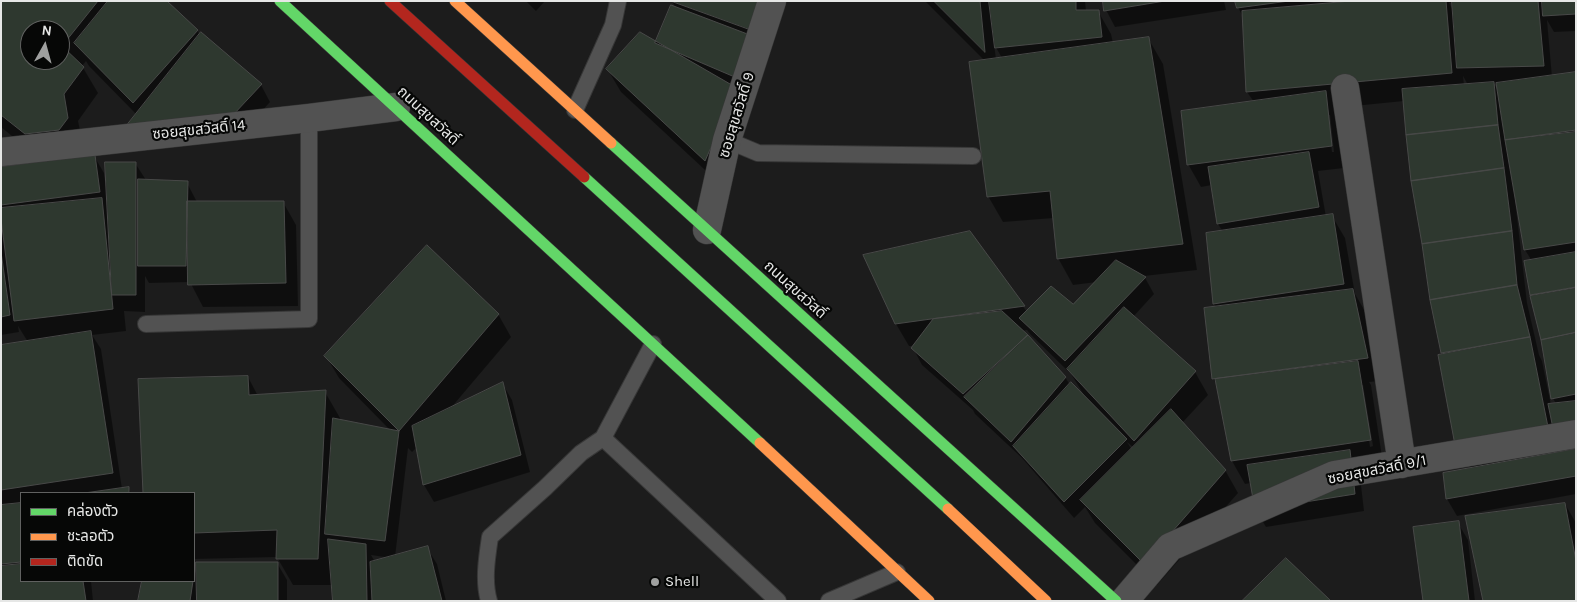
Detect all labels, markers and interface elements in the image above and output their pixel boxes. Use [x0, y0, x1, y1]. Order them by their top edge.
north arrow [20, 20, 70, 70]
text: N [41, 22, 53, 40]
street label: ซอยสุขสวัสดิ์ 9 [715, 70, 759, 160]
street label: ถนนสุขสวัสดิ์ [393, 83, 463, 149]
street label: ซอยสุขสวัสดิ์ 14 [152, 116, 246, 144]
street label: ถนนสุขสวัสดิ์ [760, 257, 830, 323]
street label: ซอยสุขสวัสดิ์ 9/1 [1326, 452, 1428, 488]
legend [20, 492, 195, 582]
text: คล่องตัว [67, 502, 118, 520]
text: ชะลอตัว [67, 527, 114, 545]
text: ติดขัด [67, 552, 103, 570]
place label: Shell [665, 573, 699, 591]
marker: Shell [649, 576, 661, 588]

